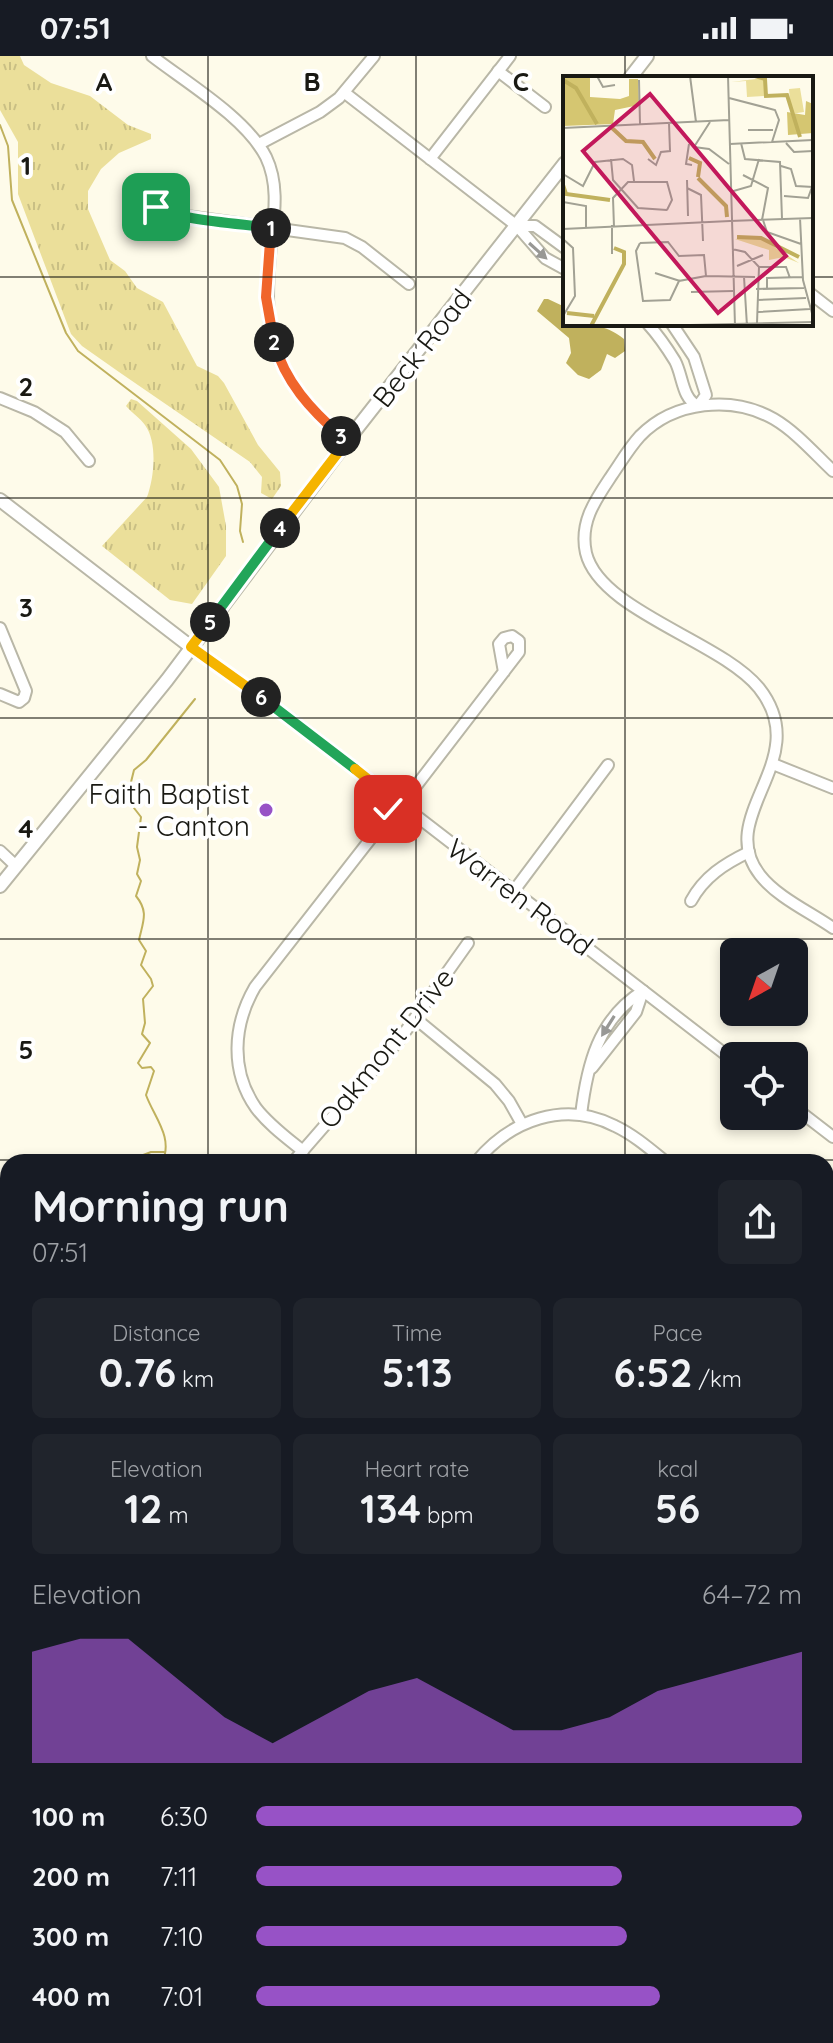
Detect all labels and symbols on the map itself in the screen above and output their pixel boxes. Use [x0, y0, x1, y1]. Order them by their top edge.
text: A [96, 65, 113, 98]
text: B [303, 65, 321, 98]
text: C [513, 65, 529, 98]
inset map [563, 76, 813, 326]
text: 1 [21, 149, 31, 182]
pin [122, 173, 190, 241]
pin: 1 [251, 208, 291, 248]
one-way arrow [528, 241, 547, 259]
street label: Beck Road [365, 282, 479, 414]
pin: 2 [254, 322, 294, 362]
text: 2 [19, 370, 33, 403]
pin: 3 [321, 416, 361, 456]
pin: 4 [260, 508, 300, 548]
text: 3 [19, 591, 33, 624]
pin: 5 [190, 602, 230, 642]
pin: 6 [241, 677, 281, 717]
pin [354, 775, 422, 843]
place label: Faith Baptist - Canton [88, 776, 250, 843]
marker: Faith Baptist - Canton [257, 801, 275, 819]
text: 4 [18, 812, 34, 845]
street label: Warren Road [440, 830, 600, 963]
north arrow [720, 938, 808, 1026]
street label: Oakmont Drive [310, 960, 461, 1135]
one-way arrow [600, 1016, 615, 1037]
text: 5 [19, 1033, 33, 1066]

